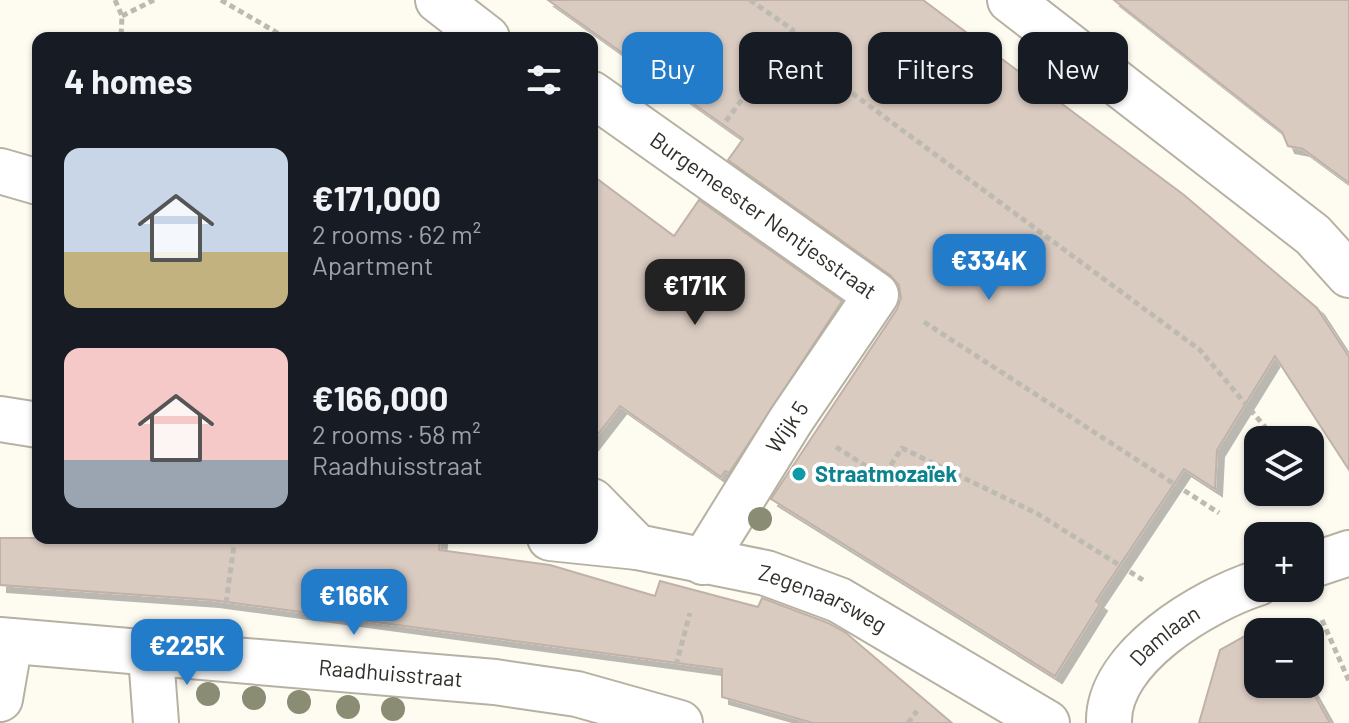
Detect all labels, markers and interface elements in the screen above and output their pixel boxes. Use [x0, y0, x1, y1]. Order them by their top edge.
chip: Buy [622, 32, 723, 104]
chip: Rent [739, 32, 852, 104]
chip: Filters [868, 32, 1002, 104]
chip: New [1018, 32, 1128, 104]
icon: filters [522, 58, 566, 102]
text: 4 homes [64, 60, 193, 101]
street label: Burgemeester Nentjesstraat [646, 126, 882, 303]
text: €171,000 [312, 177, 441, 218]
icon: home [128, 180, 224, 276]
text: 2 rooms · 62 m² [312, 218, 481, 249]
pin: €334K [933, 234, 1045, 302]
text: €334K [951, 244, 1027, 275]
text: Apartment [312, 249, 433, 280]
pin: €171K [639, 259, 751, 327]
text: €171K [663, 269, 727, 300]
text: €166,000 [312, 377, 448, 418]
icon: home [128, 380, 224, 476]
street label: Wijk 5 [759, 396, 813, 457]
text: 2 rooms · 58 m² [312, 418, 481, 449]
map controls [1244, 426, 1324, 698]
button: layers [1244, 426, 1324, 506]
text: Raadhuisstraat [312, 449, 483, 480]
place label: Straatmozaïek [815, 460, 958, 486]
marker: Straatmozaïek [790, 465, 808, 483]
button: + [1244, 522, 1324, 602]
street label: Zegenaarsweg [757, 558, 892, 638]
pin: €166K [298, 569, 410, 637]
text: €166K [319, 579, 389, 610]
street label: Damlaan [1123, 599, 1204, 671]
button: − [1244, 618, 1324, 698]
pin: €225K [131, 619, 243, 687]
text: €225K [149, 629, 225, 660]
street label: Raadhuisstraat [318, 653, 464, 691]

